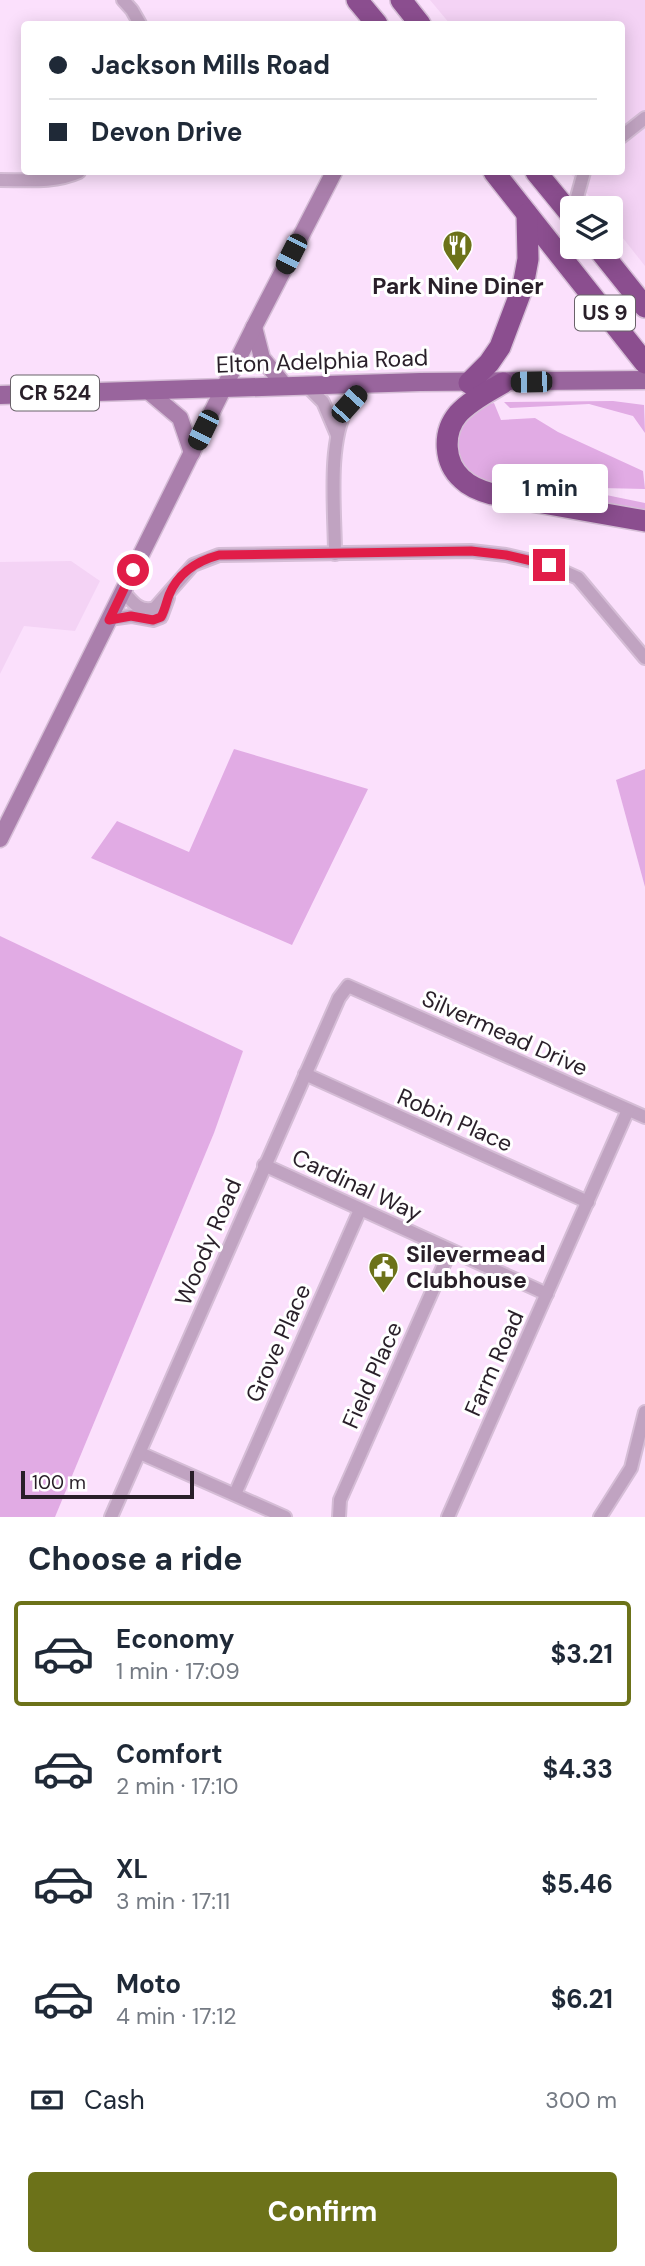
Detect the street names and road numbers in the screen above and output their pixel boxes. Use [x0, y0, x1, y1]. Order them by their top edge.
road number: US 9 [575, 296, 635, 330]
street label: Elton Adelphia Road [215, 342, 429, 380]
road number: CR 524 [11, 376, 99, 410]
street label: Silvermead Drive [418, 983, 592, 1083]
street label: Robin Place [393, 1081, 517, 1159]
street label: Cardinal Way [287, 1142, 427, 1228]
street label: Woody Road [168, 1174, 248, 1310]
street label: Grove Place [239, 1279, 317, 1407]
street label: Farm Road [457, 1305, 531, 1421]
street label: Field Place [335, 1317, 409, 1433]

